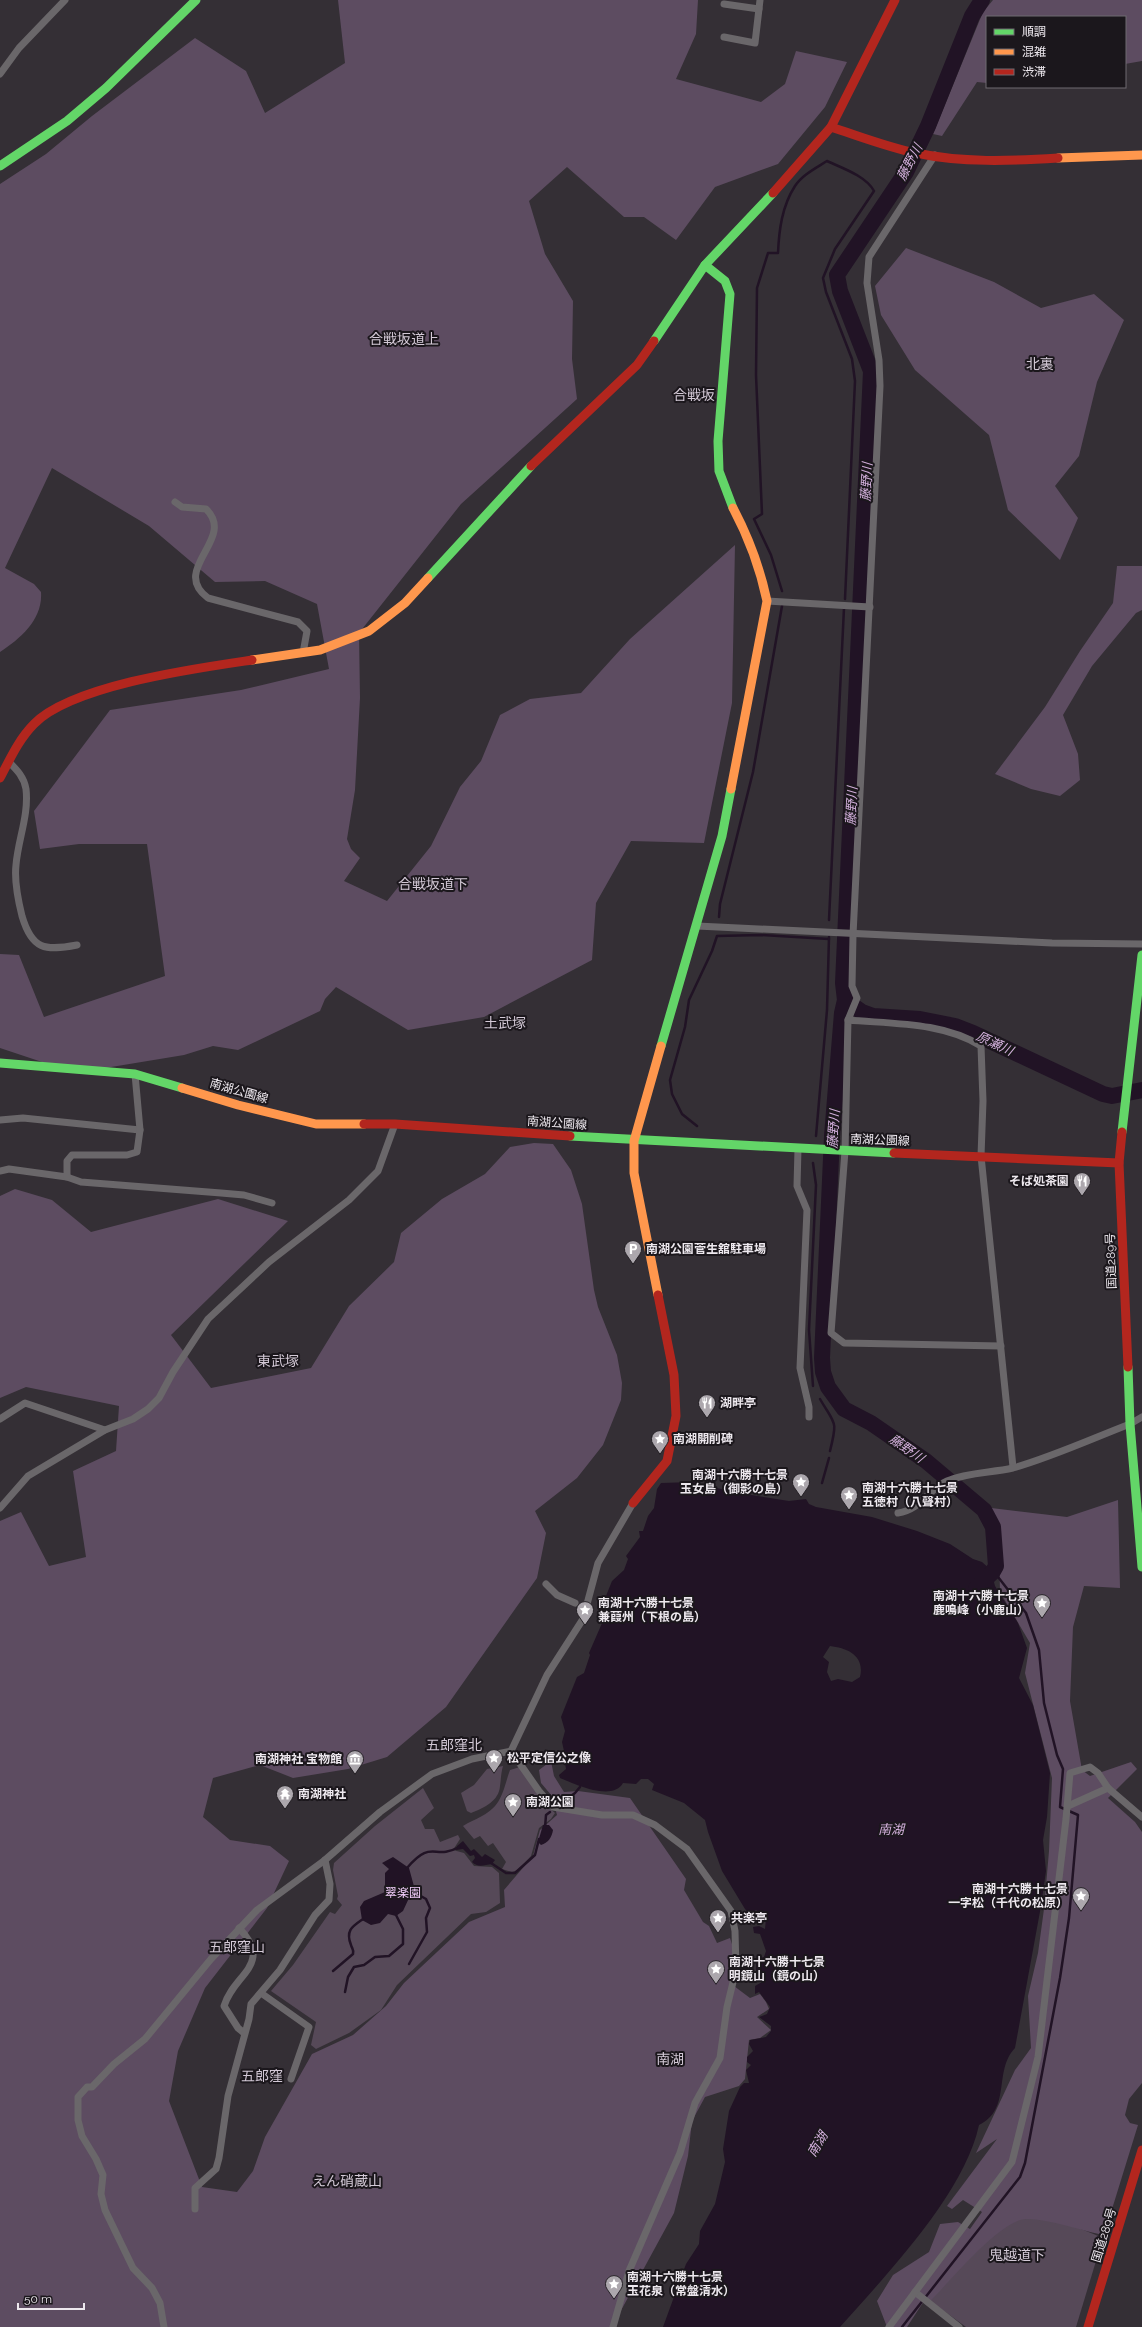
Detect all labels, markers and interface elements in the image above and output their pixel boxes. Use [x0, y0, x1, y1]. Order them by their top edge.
legend [986, 16, 1126, 88]
text: 順調 [1022, 25, 1046, 39]
text: 混雑 [1022, 45, 1046, 59]
text: 渋滞 [1022, 65, 1046, 79]
water label: 藤野川 [894, 140, 926, 183]
district label: 合戦坂道上 [369, 331, 439, 347]
district label: 北裏 [1026, 356, 1054, 372]
district label: 合戦坂 [673, 387, 715, 403]
water label: 藤野川 [858, 460, 875, 502]
water label: 藤野川 [843, 784, 860, 826]
district label: 合戦坂道下 [398, 876, 468, 892]
district label: 土武塚 [484, 1015, 526, 1031]
water label: 原瀬川 [974, 1028, 1017, 1059]
street label: 南湖公園線 [208, 1076, 270, 1106]
water label: 藤野川 [825, 1107, 842, 1149]
street label: 南湖公園線 [527, 1114, 587, 1132]
street label: 南湖公園線 [850, 1132, 910, 1148]
restaurant icon: そば処茶園 [1072, 1171, 1092, 1196]
place label: そば処茶園 [1009, 1174, 1069, 1188]
street label: 国道289号 [1103, 1233, 1119, 1289]
parking icon: 南湖公園菅生舘駐車場 [623, 1239, 643, 1264]
place label: 南湖公園菅生舘駐車場 [646, 1242, 766, 1256]
district label: 東武塚 [257, 1353, 299, 1369]
restaurant icon: 湖畔亭 [697, 1393, 717, 1418]
place label: 湖畔亭 [720, 1396, 756, 1410]
place icon: 南湖開削碑 [650, 1429, 670, 1454]
water label: 藤野川 [886, 1431, 929, 1467]
place label: 南湖開削碑 [673, 1432, 733, 1446]
place label: 南湖十六勝十七景 玉女島（御影の島） [680, 1468, 788, 1496]
place icon: 南湖十六勝十七景 玉女島（御影の島） [791, 1472, 811, 1497]
place label: 南湖十六勝十七景 五徳村（八聲村） [862, 1481, 958, 1509]
place icon: 南湖十六勝十七景 五徳村（八聲村） [839, 1485, 859, 1510]
place label: 南湖十六勝十七景 鹿鳴峰（小鹿山） [933, 1589, 1029, 1617]
place icon: 南湖十六勝十七景 鹿鳴峰（小鹿山） [1032, 1593, 1052, 1618]
place label: 南湖十六勝十七景 兼葭州（下根の島） [598, 1596, 706, 1624]
place icon: 南湖十六勝十七景 兼葭州（下根の島） [575, 1600, 595, 1625]
district label: 五郎窪北 [426, 1737, 482, 1753]
place icon: 松平定信公之像 [484, 1748, 504, 1773]
museum icon: 南湖神社 宝物館 [345, 1749, 365, 1774]
place label: 松平定信公之像 [507, 1751, 591, 1765]
place label: 南湖神社 宝物館 [255, 1752, 342, 1766]
temple icon: 南湖神社 [275, 1784, 295, 1809]
place label: 南湖神社 [298, 1787, 346, 1801]
place icon: 南湖公園 [503, 1792, 523, 1817]
place label: 南湖公園 [526, 1795, 574, 1809]
water label: 南湖 [878, 1822, 906, 1837]
place label: 南湖十六勝十七景 一字松（千代の松原） [948, 1882, 1068, 1910]
park label: 翠楽園 [385, 1886, 421, 1900]
place icon: 南湖十六勝十七景 一字松（千代の松原） [1071, 1886, 1091, 1911]
place icon: 共楽亭 [708, 1908, 728, 1933]
place label: 共楽亭 [731, 1911, 767, 1925]
district label: 五郎窪山 [209, 1939, 265, 1955]
place label: 南湖十六勝十七景 明鏡山（鏡の山） [729, 1955, 825, 1983]
place icon: 南湖十六勝十七景 明鏡山（鏡の山） [706, 1959, 726, 1984]
district label: 南湖 [656, 2051, 684, 2067]
district label: 五郎窪 [241, 2068, 283, 2084]
water label: 南湖 [804, 2128, 832, 2159]
district label: えん硝蔵山 [312, 2173, 382, 2189]
street label: 国道289号 [1089, 2206, 1119, 2264]
district label: 鬼越道下 [989, 2247, 1045, 2263]
place label: 南湖十六勝十七景 玉花泉（常盤清水） [627, 2270, 735, 2298]
place icon: 南湖十六勝十七景 玉花泉（常盤清水） [604, 2274, 624, 2299]
scale bar [18, 2285, 84, 2311]
text: 50 m [24, 2292, 52, 2306]

